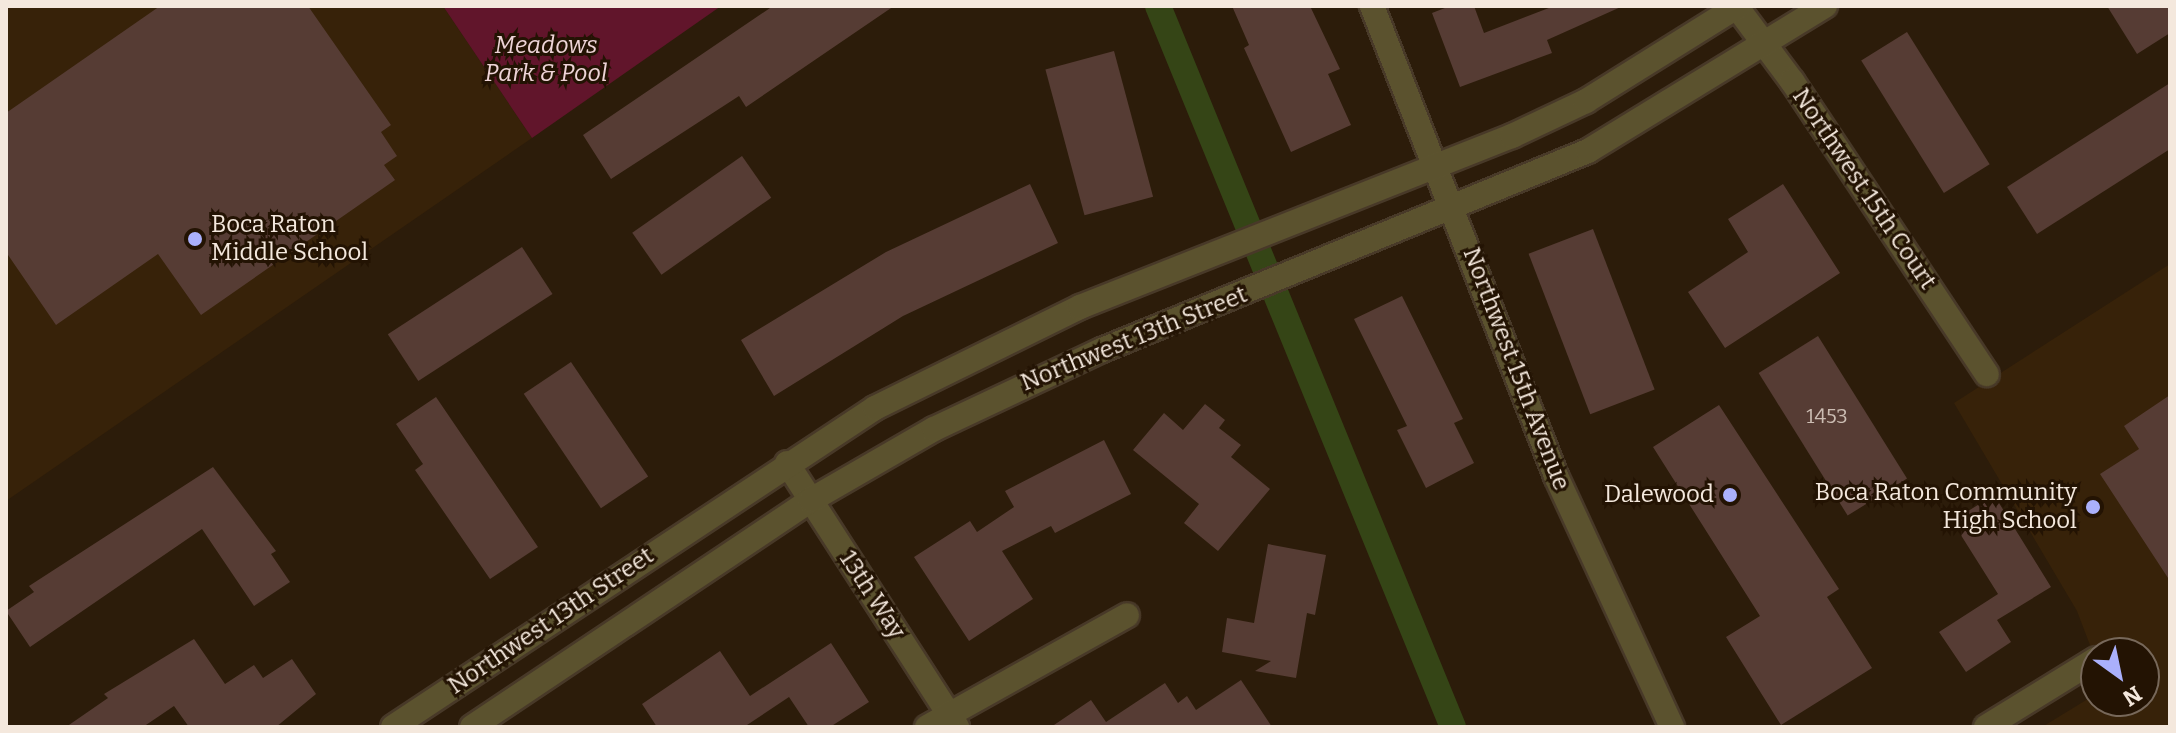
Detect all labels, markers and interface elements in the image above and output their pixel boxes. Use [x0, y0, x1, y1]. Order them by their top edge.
park label: Meadows Park & Pool [485, 32, 607, 88]
street label: Northwest 15th Court [1786, 83, 1942, 295]
place label: Boca Raton Middle School [211, 211, 368, 267]
marker: Boca Raton Middle School [186, 230, 204, 248]
street label: Northwest 15th Avenue [1456, 244, 1576, 494]
street label: Northwest 13th Street [1017, 280, 1251, 398]
house number: 1453 [1806, 404, 1848, 428]
place label: Boca Raton Community High School [1815, 479, 2077, 535]
place label: Dalewood [1604, 481, 1714, 509]
marker: Dalewood [1721, 486, 1739, 504]
marker: Boca Raton Community High School [2084, 498, 2102, 516]
street label: Northwest 13th Street [443, 541, 659, 701]
street label: 13th Way [833, 546, 911, 644]
north arrow [2080, 637, 2160, 717]
text: N [2118, 680, 2147, 712]

